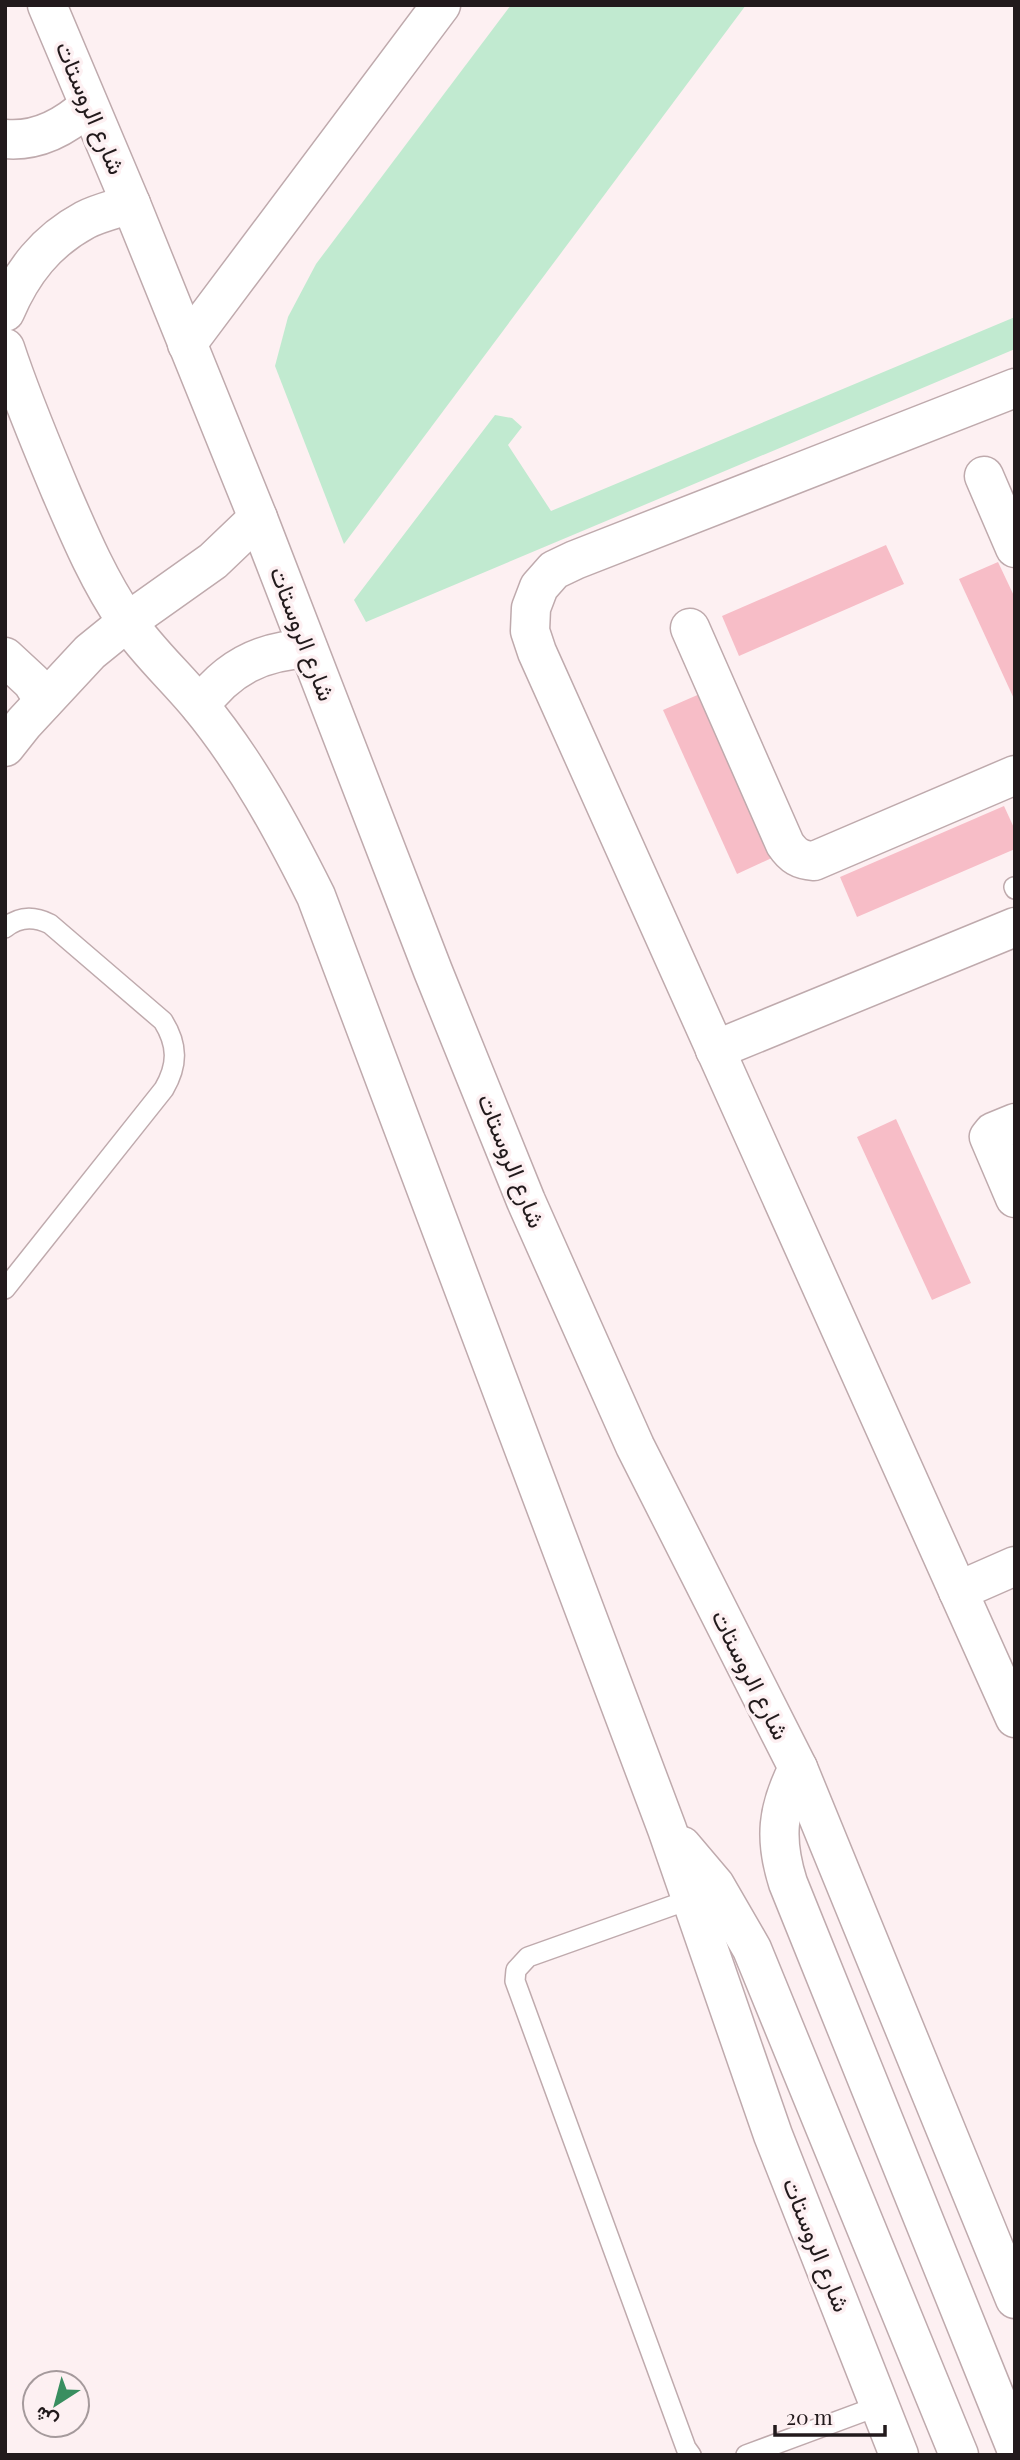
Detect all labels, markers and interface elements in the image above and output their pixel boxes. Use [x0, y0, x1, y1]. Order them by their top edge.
street label: شارع الروستات [48, 36, 134, 179]
street label: شارع الروستات [262, 561, 344, 706]
street label: شارع الروستات [470, 1089, 554, 1233]
street label: شارع الروستات [704, 1604, 798, 1745]
street label: شارع الروستات [775, 2173, 859, 2317]
north arrow [21, 2369, 91, 2439]
scale bar [775, 2394, 885, 2438]
text: ش [28, 2401, 62, 2436]
text: 20 m [786, 2402, 833, 2430]

